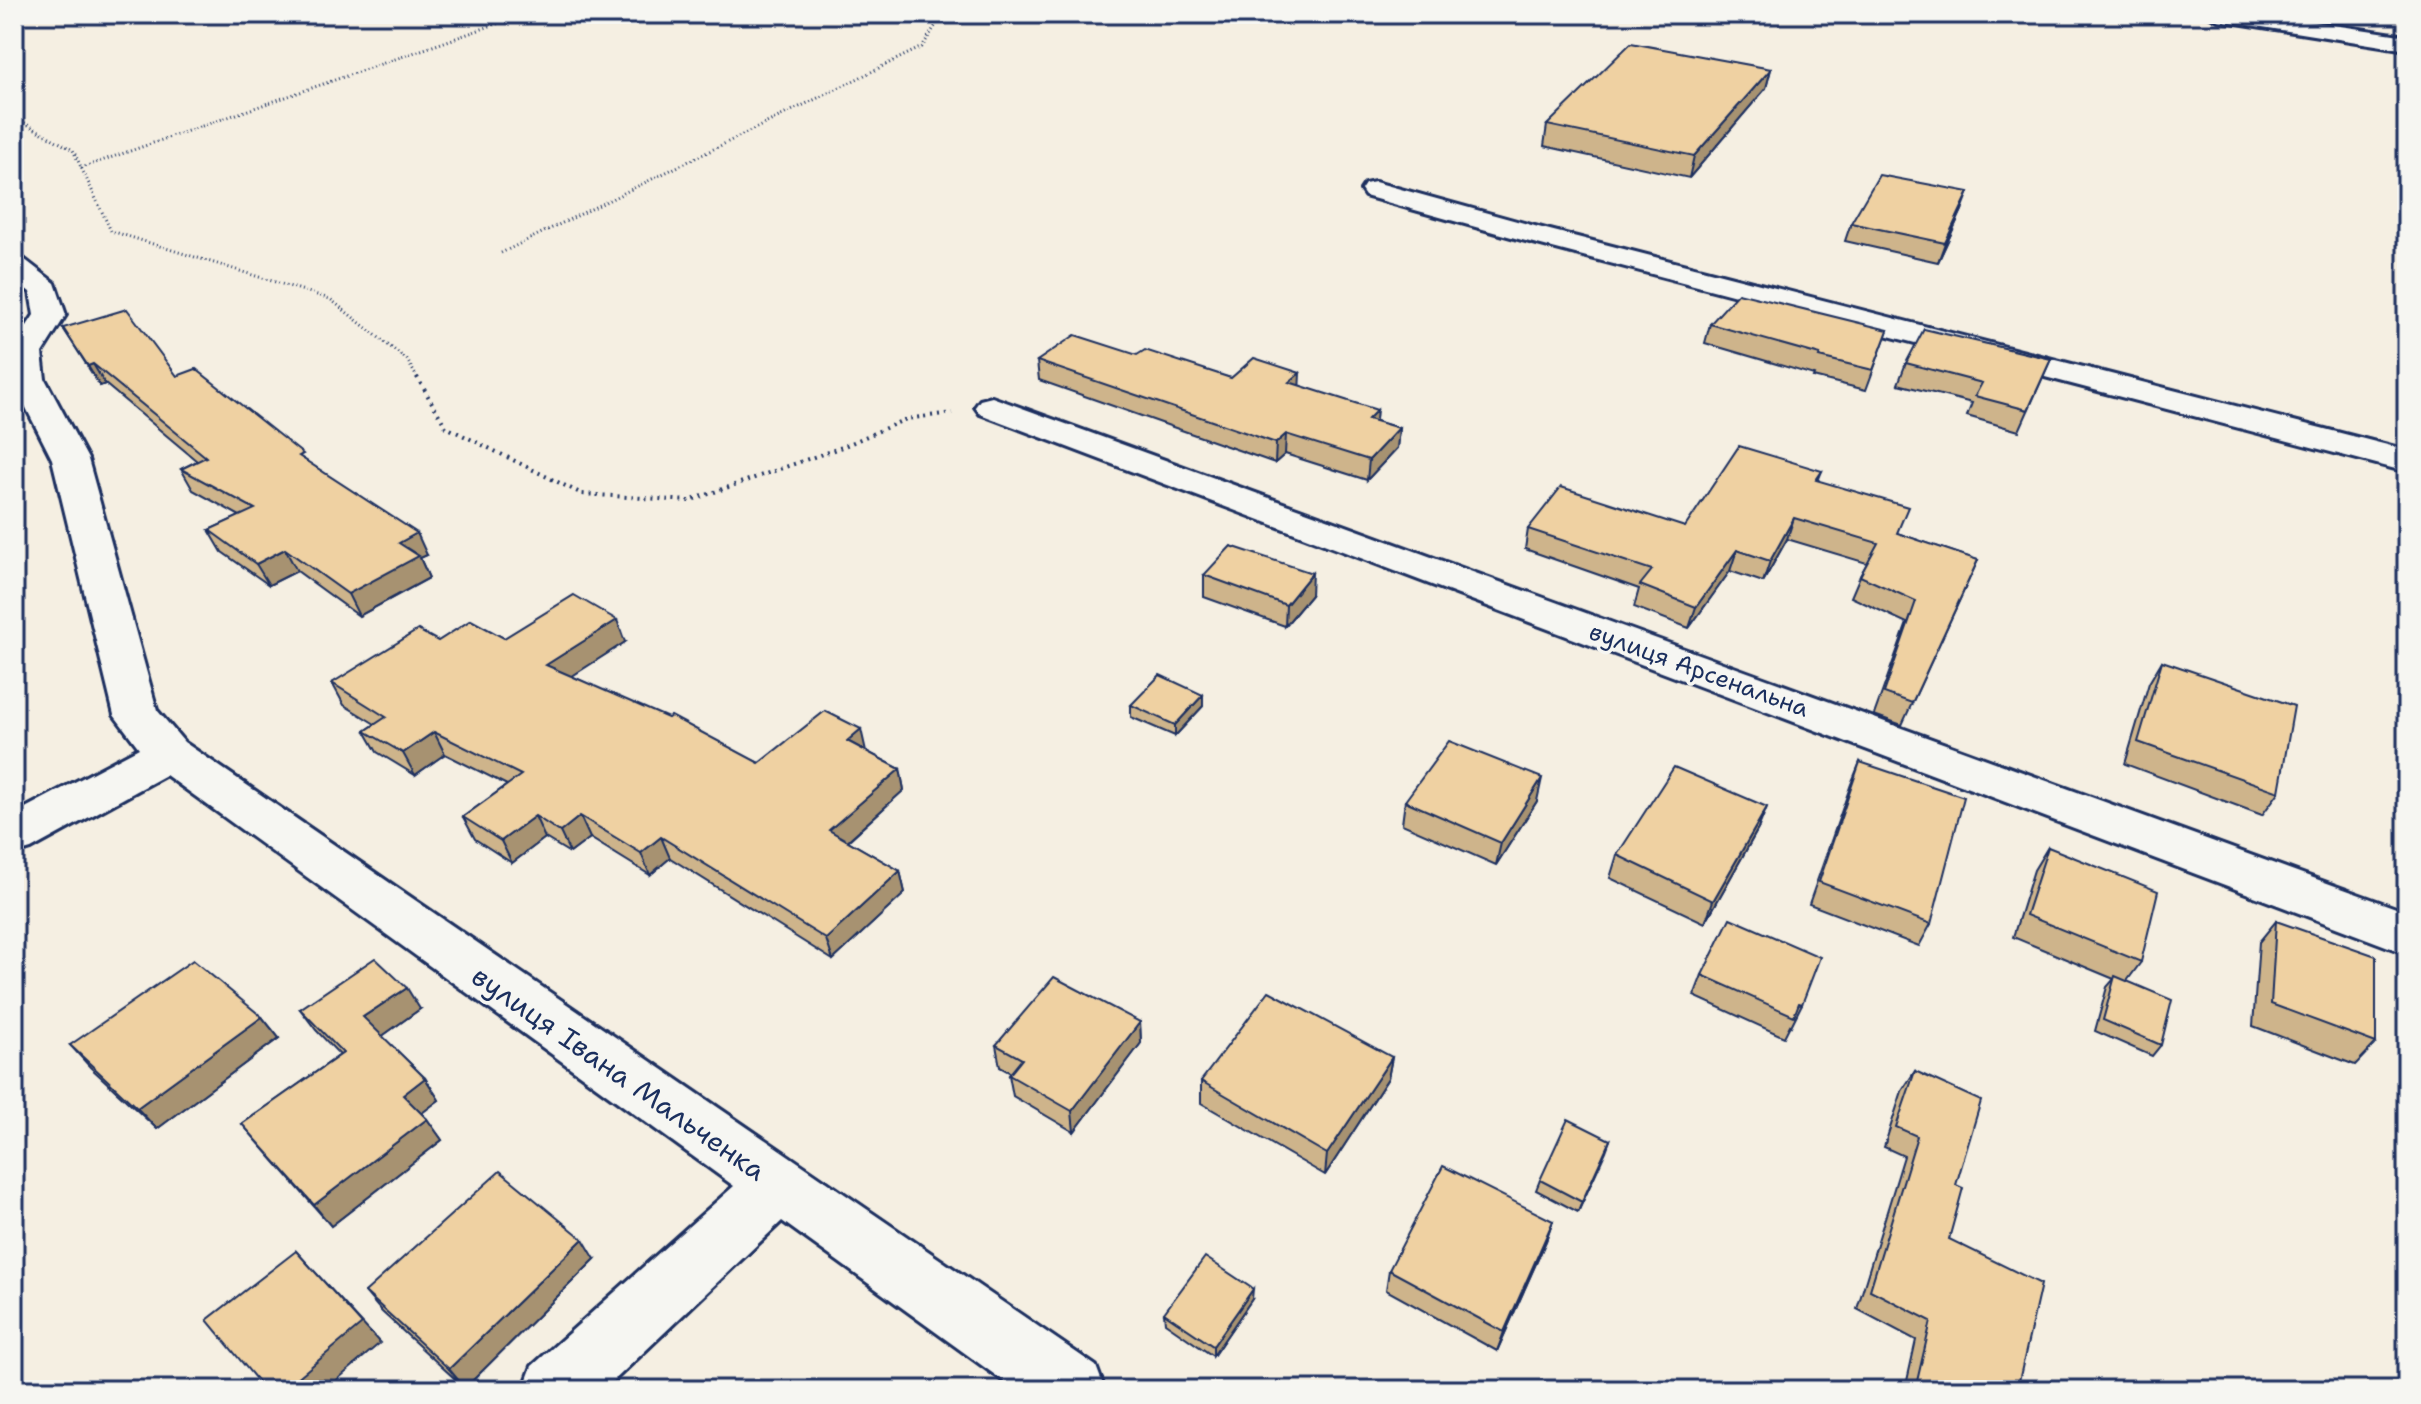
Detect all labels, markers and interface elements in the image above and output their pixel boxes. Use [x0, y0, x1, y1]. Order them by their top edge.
street label: вулиця Арсенальна [1585, 615, 1813, 725]
street label: вулиця Івана Мальченка [464, 957, 774, 1189]

